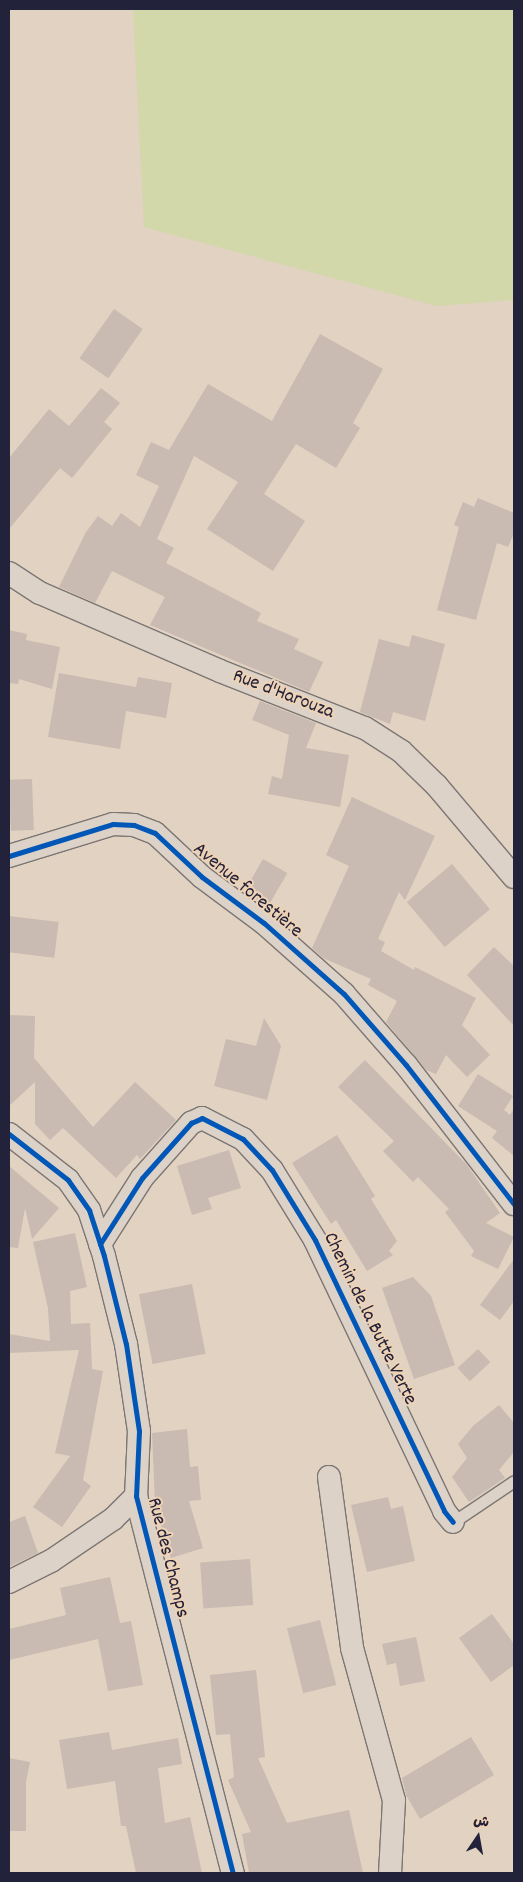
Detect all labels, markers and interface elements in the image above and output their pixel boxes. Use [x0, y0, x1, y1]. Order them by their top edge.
street label: Rue d'Harouza [229, 665, 337, 725]
street label: Avenue forestière [187, 838, 307, 944]
street label: Chemin de la Butte Verte [317, 1229, 421, 1409]
street label: Rue des Champs [141, 1496, 193, 1620]
text: ش [472, 1811, 491, 1834]
north arrow [453, 1812, 503, 1862]

